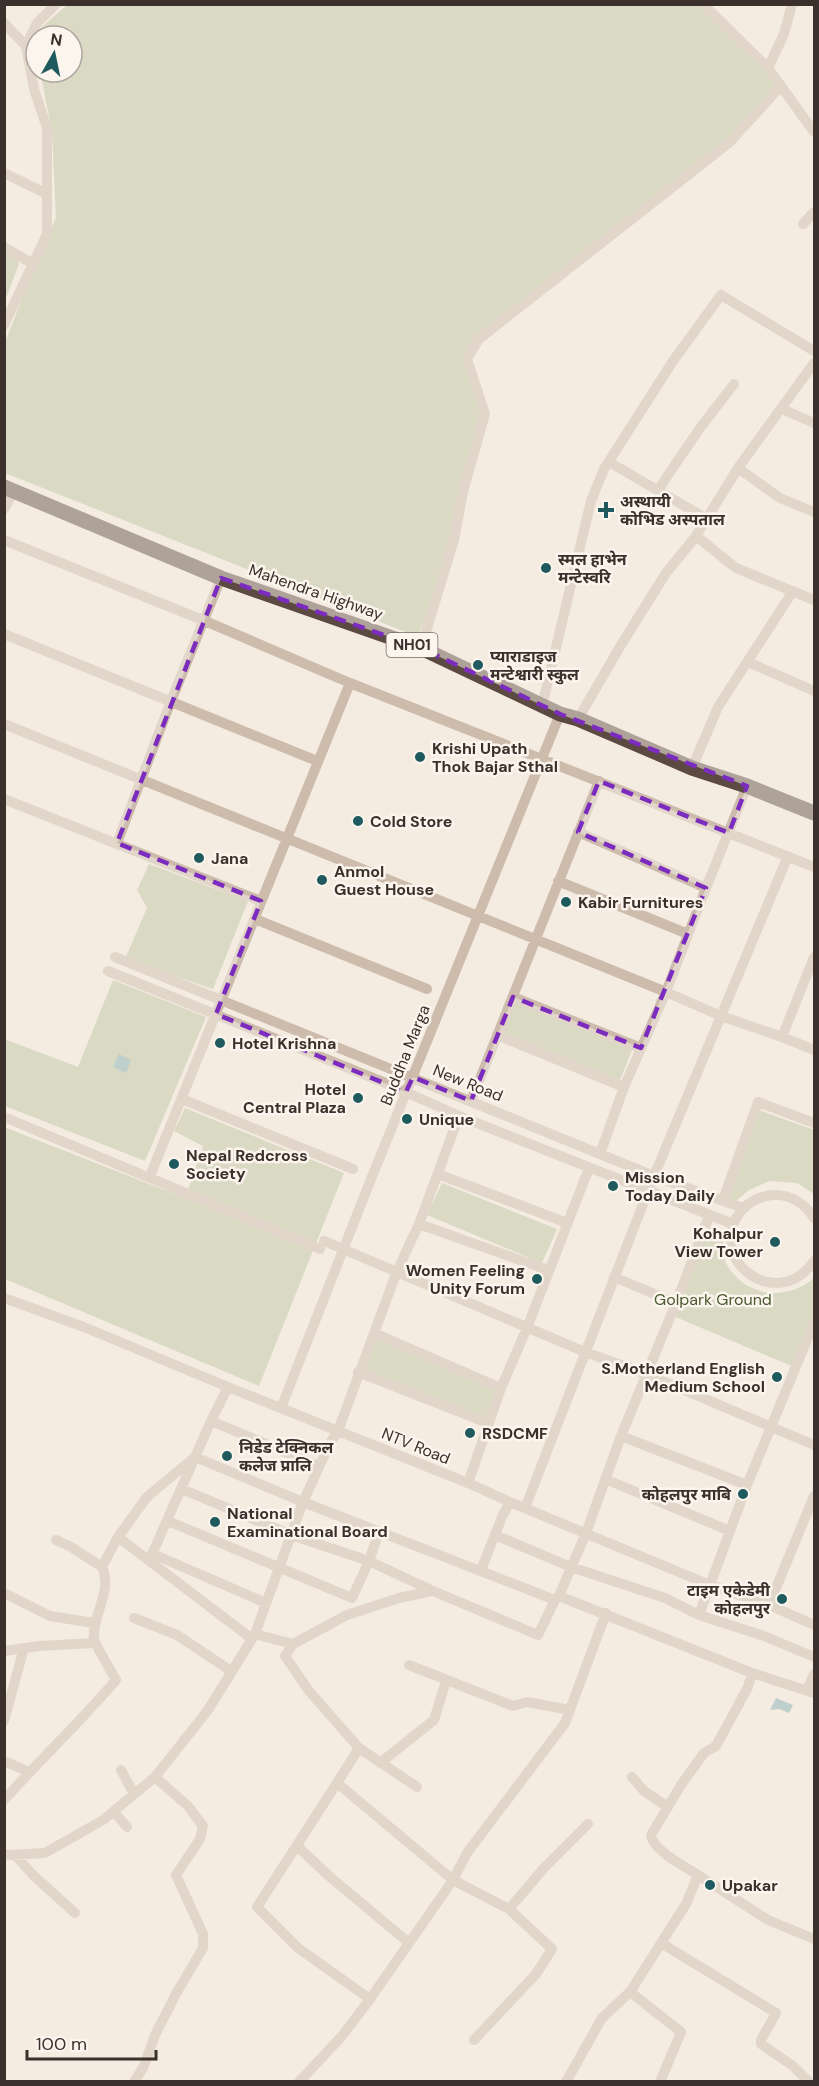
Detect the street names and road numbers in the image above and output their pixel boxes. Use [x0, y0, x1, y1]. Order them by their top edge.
street label: Mahendra Highway [246, 559, 386, 625]
road number: NH01 [386, 633, 438, 657]
street label: Buddha Marga [375, 1002, 435, 1108]
street label: New Road [430, 1059, 506, 1107]
street label: NTV Road [379, 1423, 453, 1469]

